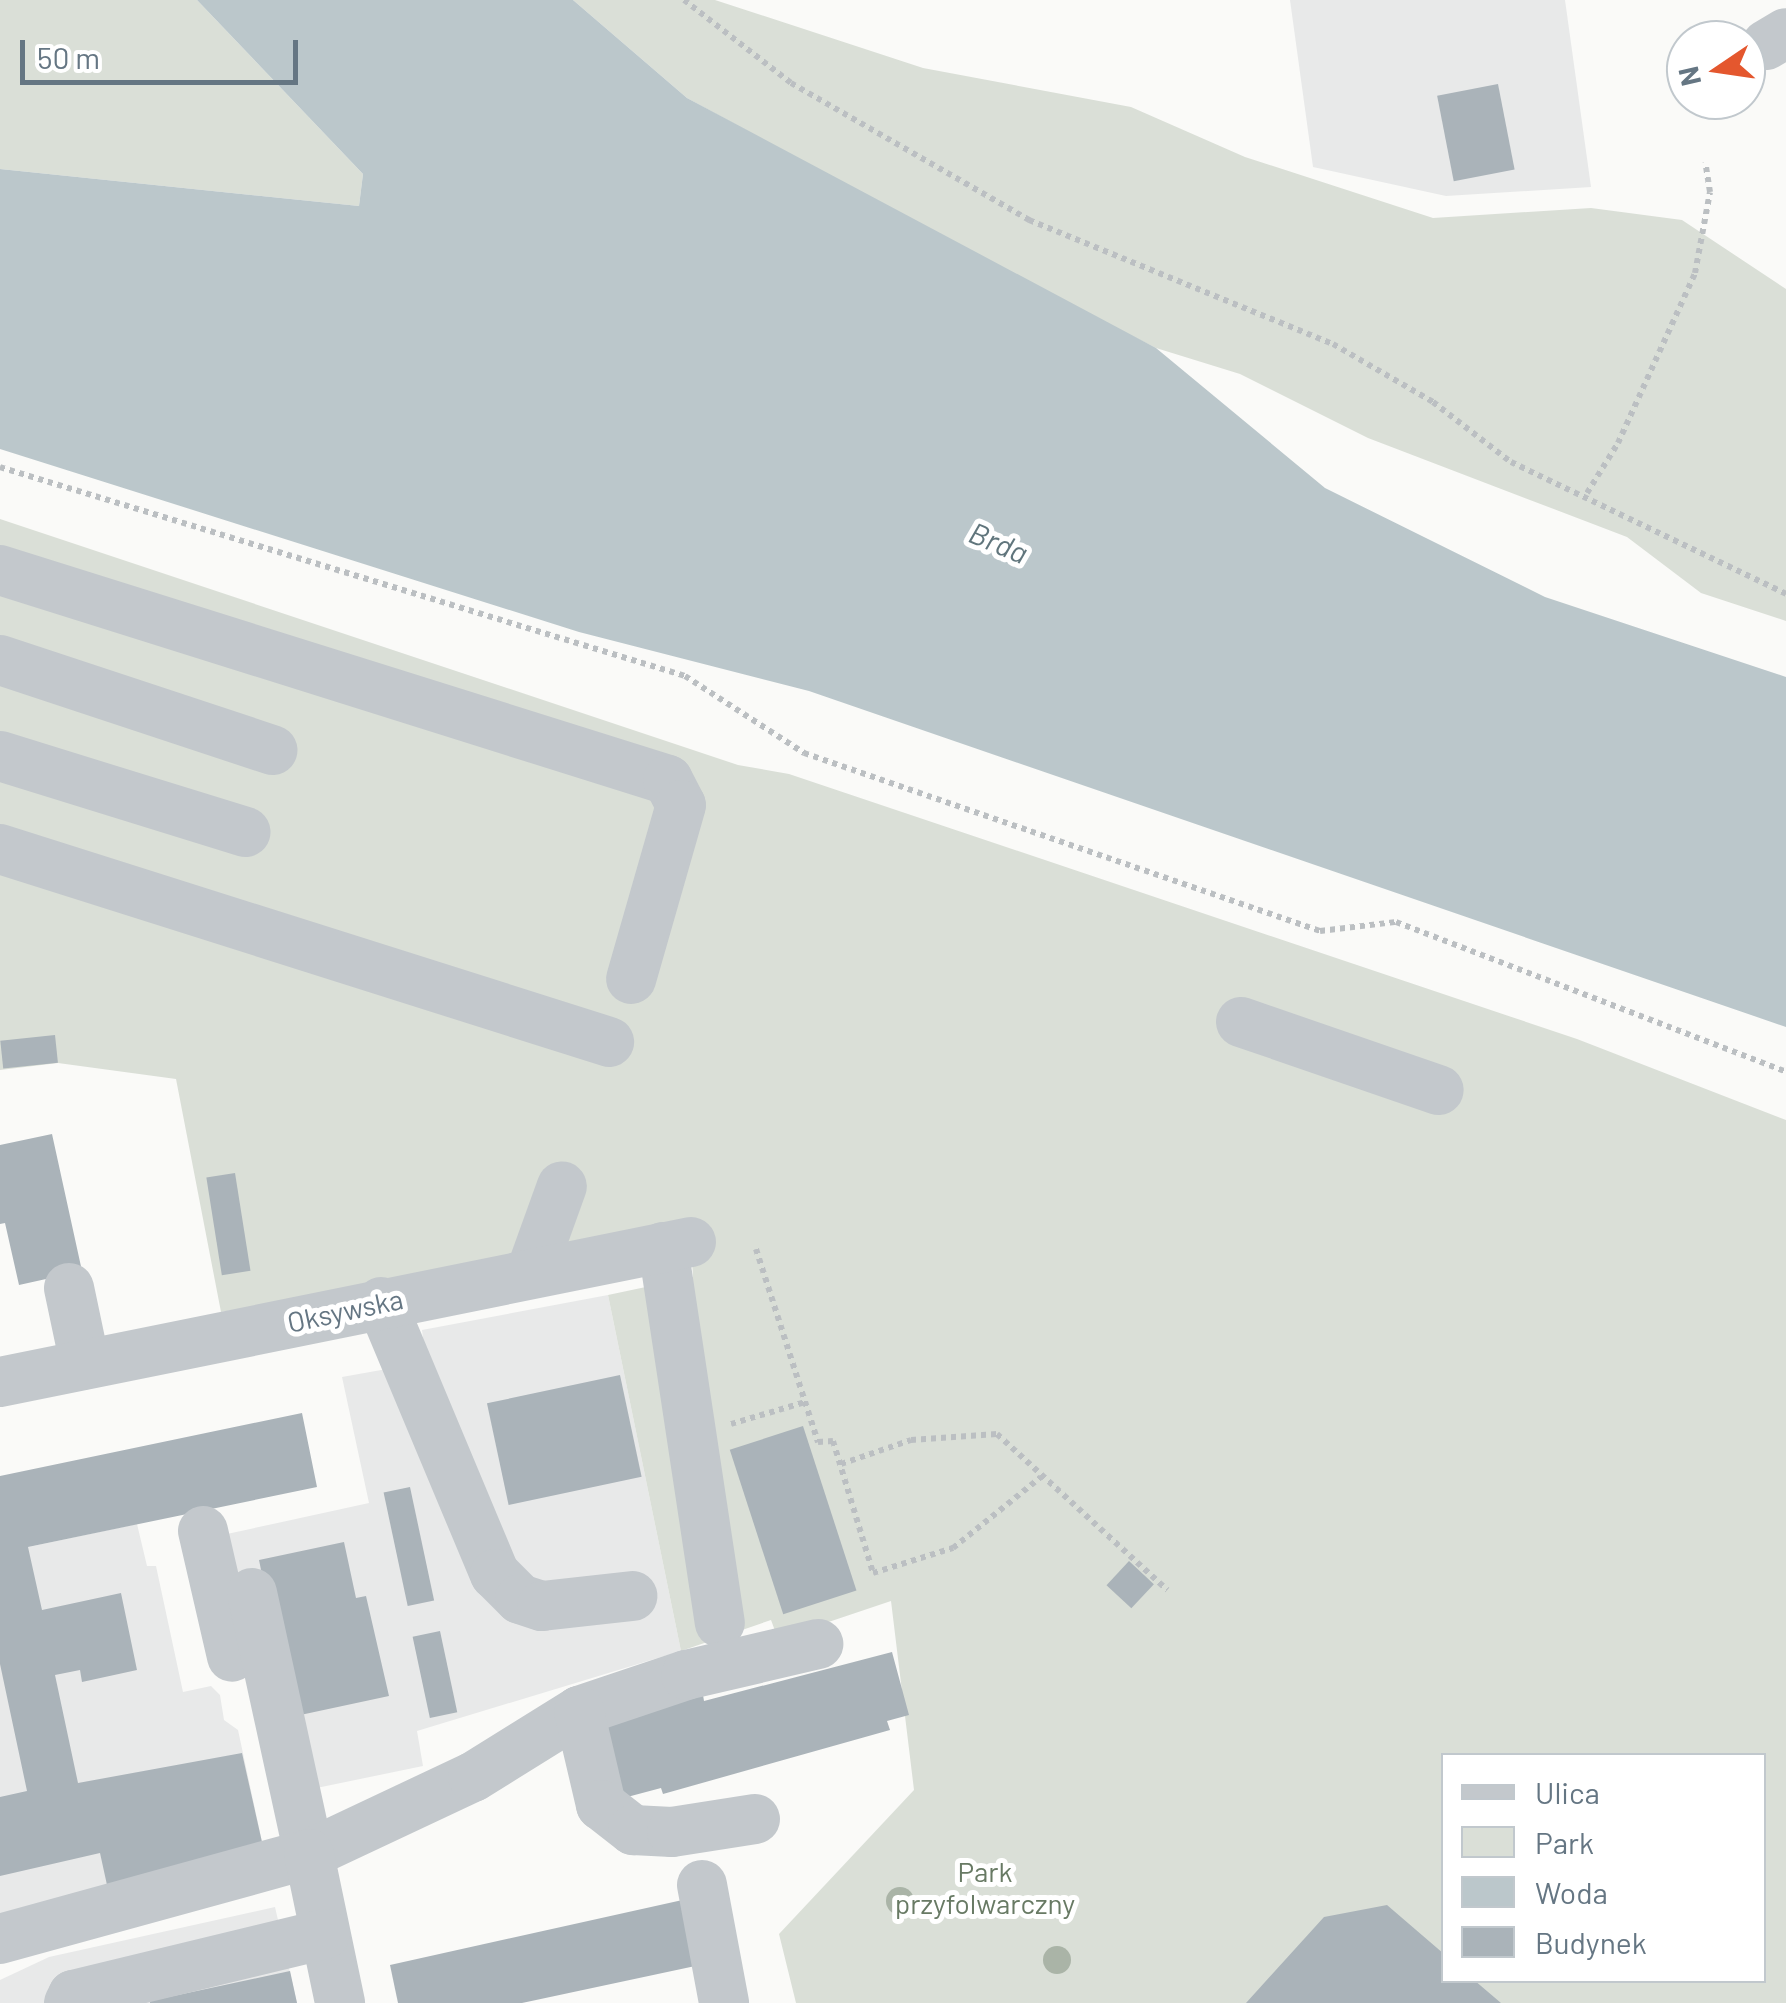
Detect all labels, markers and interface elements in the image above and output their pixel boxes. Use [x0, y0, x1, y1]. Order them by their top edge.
scale bar [25, 20, 302, 82]
north arrow [1666, 20, 1766, 120]
text: 50 m [37, 39, 100, 75]
text: N [1670, 63, 1707, 89]
water label: Brda [964, 514, 1034, 570]
street label: Oksywska [284, 1281, 406, 1339]
legend [1441, 1753, 1766, 1983]
text: Ulica [1535, 1774, 1600, 1810]
text: Park [1535, 1824, 1594, 1860]
park label: Park przyfolwarczny [895, 1854, 1075, 1920]
text: Woda [1535, 1874, 1608, 1910]
text: Budynek [1535, 1924, 1647, 1960]

